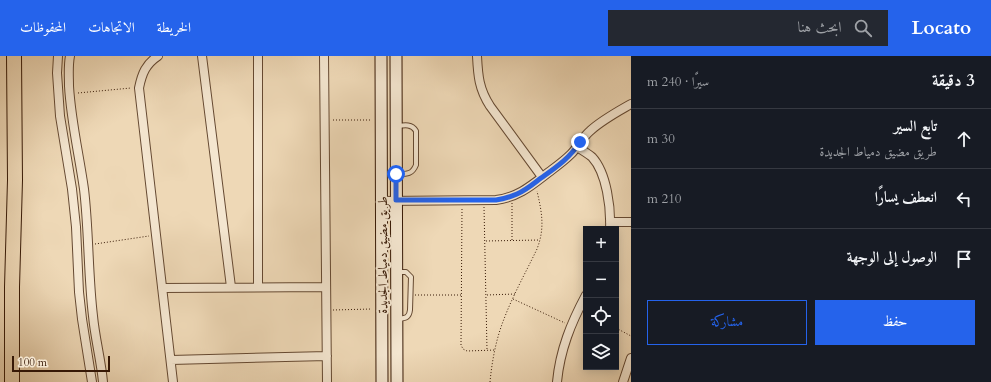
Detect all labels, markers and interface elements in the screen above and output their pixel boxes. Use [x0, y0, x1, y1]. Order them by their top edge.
search box [608, 10, 888, 46]
text: Locato [912, 15, 971, 41]
text: ابحث هنا [798, 17, 842, 37]
icon: search [852, 17, 874, 39]
text: المحفوظات [20, 18, 66, 37]
text: الاتجاهات [88, 18, 135, 37]
text: الخريطة [157, 18, 191, 37]
text: 3 دقيقة [932, 69, 975, 92]
text: سيرًا · 240 m [647, 73, 709, 91]
text: تابع السير [894, 116, 937, 136]
icon: ahead [953, 128, 975, 150]
text: 30 m [647, 130, 675, 148]
route end [571, 133, 589, 151]
text: طريق مضيق دمياط الجديدة [819, 143, 937, 161]
route start [387, 165, 405, 183]
text: انعطف يسارًا [875, 187, 937, 207]
icon: left [953, 188, 975, 210]
text: 210 m [647, 190, 681, 208]
street label: طريق مضيق دمياط الجديدة [374, 196, 392, 314]
map controls [583, 226, 619, 370]
button: + [583, 226, 619, 262]
text: الوصول إلى الوجهة [847, 247, 937, 267]
icon: arrive [953, 248, 975, 270]
button: − [583, 262, 619, 298]
button: locate [583, 298, 619, 334]
button: مشاركة [647, 300, 807, 345]
button: حفظ [815, 300, 975, 345]
button: layers [583, 334, 619, 370]
scale bar [12, 354, 110, 373]
text: 100 m [18, 355, 47, 370]

